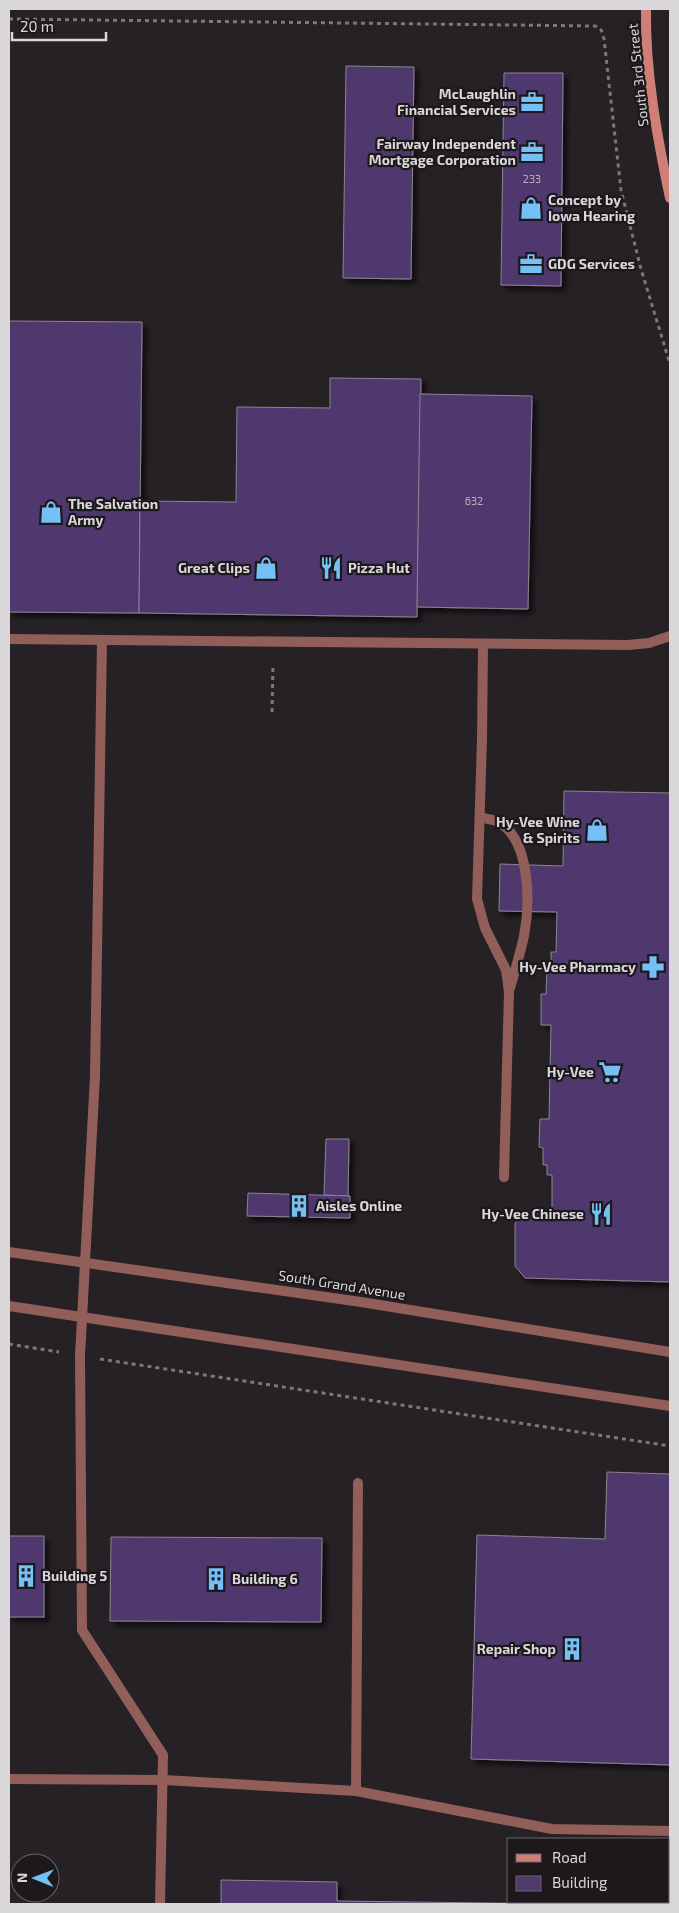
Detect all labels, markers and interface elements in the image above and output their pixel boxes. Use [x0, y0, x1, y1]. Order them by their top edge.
scale bar [12, 10, 106, 42]
text: 20 m [20, 17, 54, 35]
street label: South 3rd Street [624, 23, 651, 128]
place label: McLaughlin Financial Services [397, 85, 516, 118]
office icon: McLaughlin Financial Services [519, 89, 545, 115]
place label: Fairway Independent Mortgage Corporation [369, 135, 516, 168]
office icon: Fairway Independent Mortgage Corporation [519, 139, 545, 165]
house number: 233 [523, 172, 541, 185]
place label: Concept by Iowa Hearing [548, 191, 635, 224]
shop icon: Concept by Iowa Hearing [518, 195, 544, 221]
office icon: GDG Services [518, 251, 544, 277]
place label: GDG Services [548, 255, 635, 272]
house number: 632 [465, 494, 483, 507]
place label: The Salvation Army [68, 495, 158, 528]
shop icon: The Salvation Army [38, 499, 64, 525]
shop icon: Great Clips [253, 555, 279, 581]
restaurant icon: Pizza Hut [318, 555, 344, 581]
place label: Great Clips [178, 559, 250, 576]
place label: Pizza Hut [348, 559, 410, 576]
place label: Hy-Vee Wine & Spirits [496, 813, 580, 846]
shop icon: Hy-Vee Wine & Spirits [584, 817, 610, 843]
pharmacy icon: Hy-Vee Pharmacy [640, 954, 666, 980]
place label: Hy-Vee Pharmacy [519, 958, 636, 975]
supermarket icon: Hy-Vee [597, 1059, 623, 1085]
place label: Hy-Vee [547, 1063, 594, 1080]
building icon: Aisles Online [286, 1193, 312, 1219]
place label: Aisles Online [316, 1197, 402, 1214]
restaurant icon: Hy-Vee Chinese [588, 1201, 614, 1227]
place label: Hy-Vee Chinese [482, 1205, 584, 1222]
street label: South Grand Avenue [277, 1266, 407, 1303]
building icon: Building 5 [13, 1563, 39, 1589]
building icon: Building 6 [203, 1566, 229, 1592]
place label: Building 5 [42, 1567, 108, 1584]
place label: Building 6 [232, 1570, 298, 1587]
building icon: Repair Shop [559, 1636, 585, 1662]
place label: Repair Shop [477, 1640, 556, 1657]
legend [507, 1838, 669, 1903]
text: Road [552, 1848, 587, 1866]
north arrow [10, 1853, 60, 1903]
text: N [13, 1873, 30, 1883]
text: Building [552, 1873, 608, 1891]

